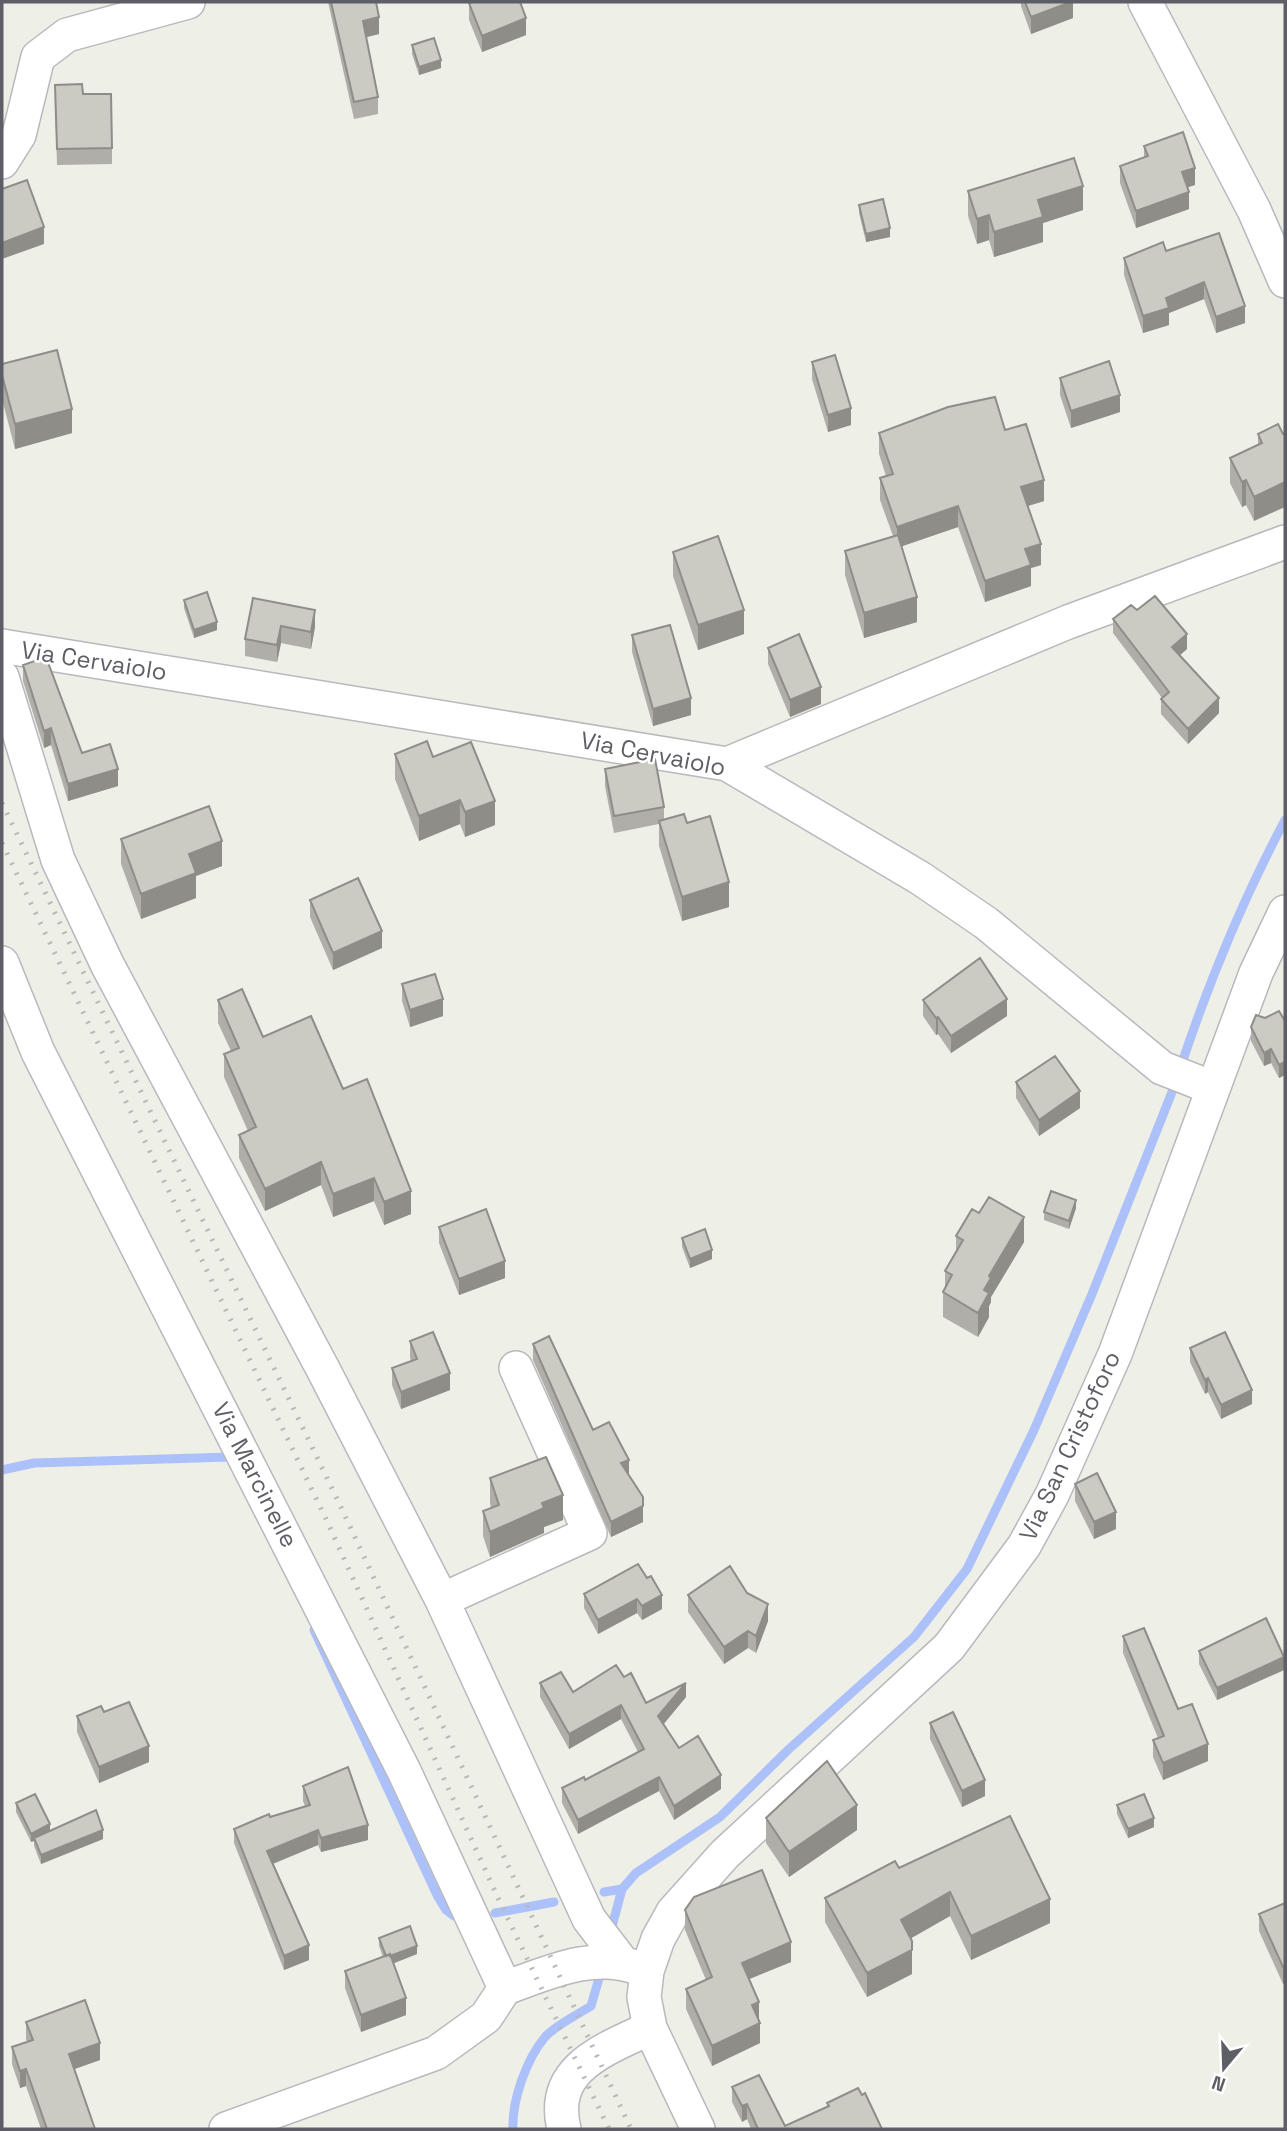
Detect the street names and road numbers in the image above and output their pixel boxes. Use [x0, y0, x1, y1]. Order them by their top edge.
street label: Via Cervaiolo [19, 634, 169, 687]
street label: Via Cervaiolo [578, 724, 728, 783]
street label: Via San Cristoforo [1012, 1346, 1127, 1546]
street label: Via Marcinelle [206, 1397, 305, 1553]

